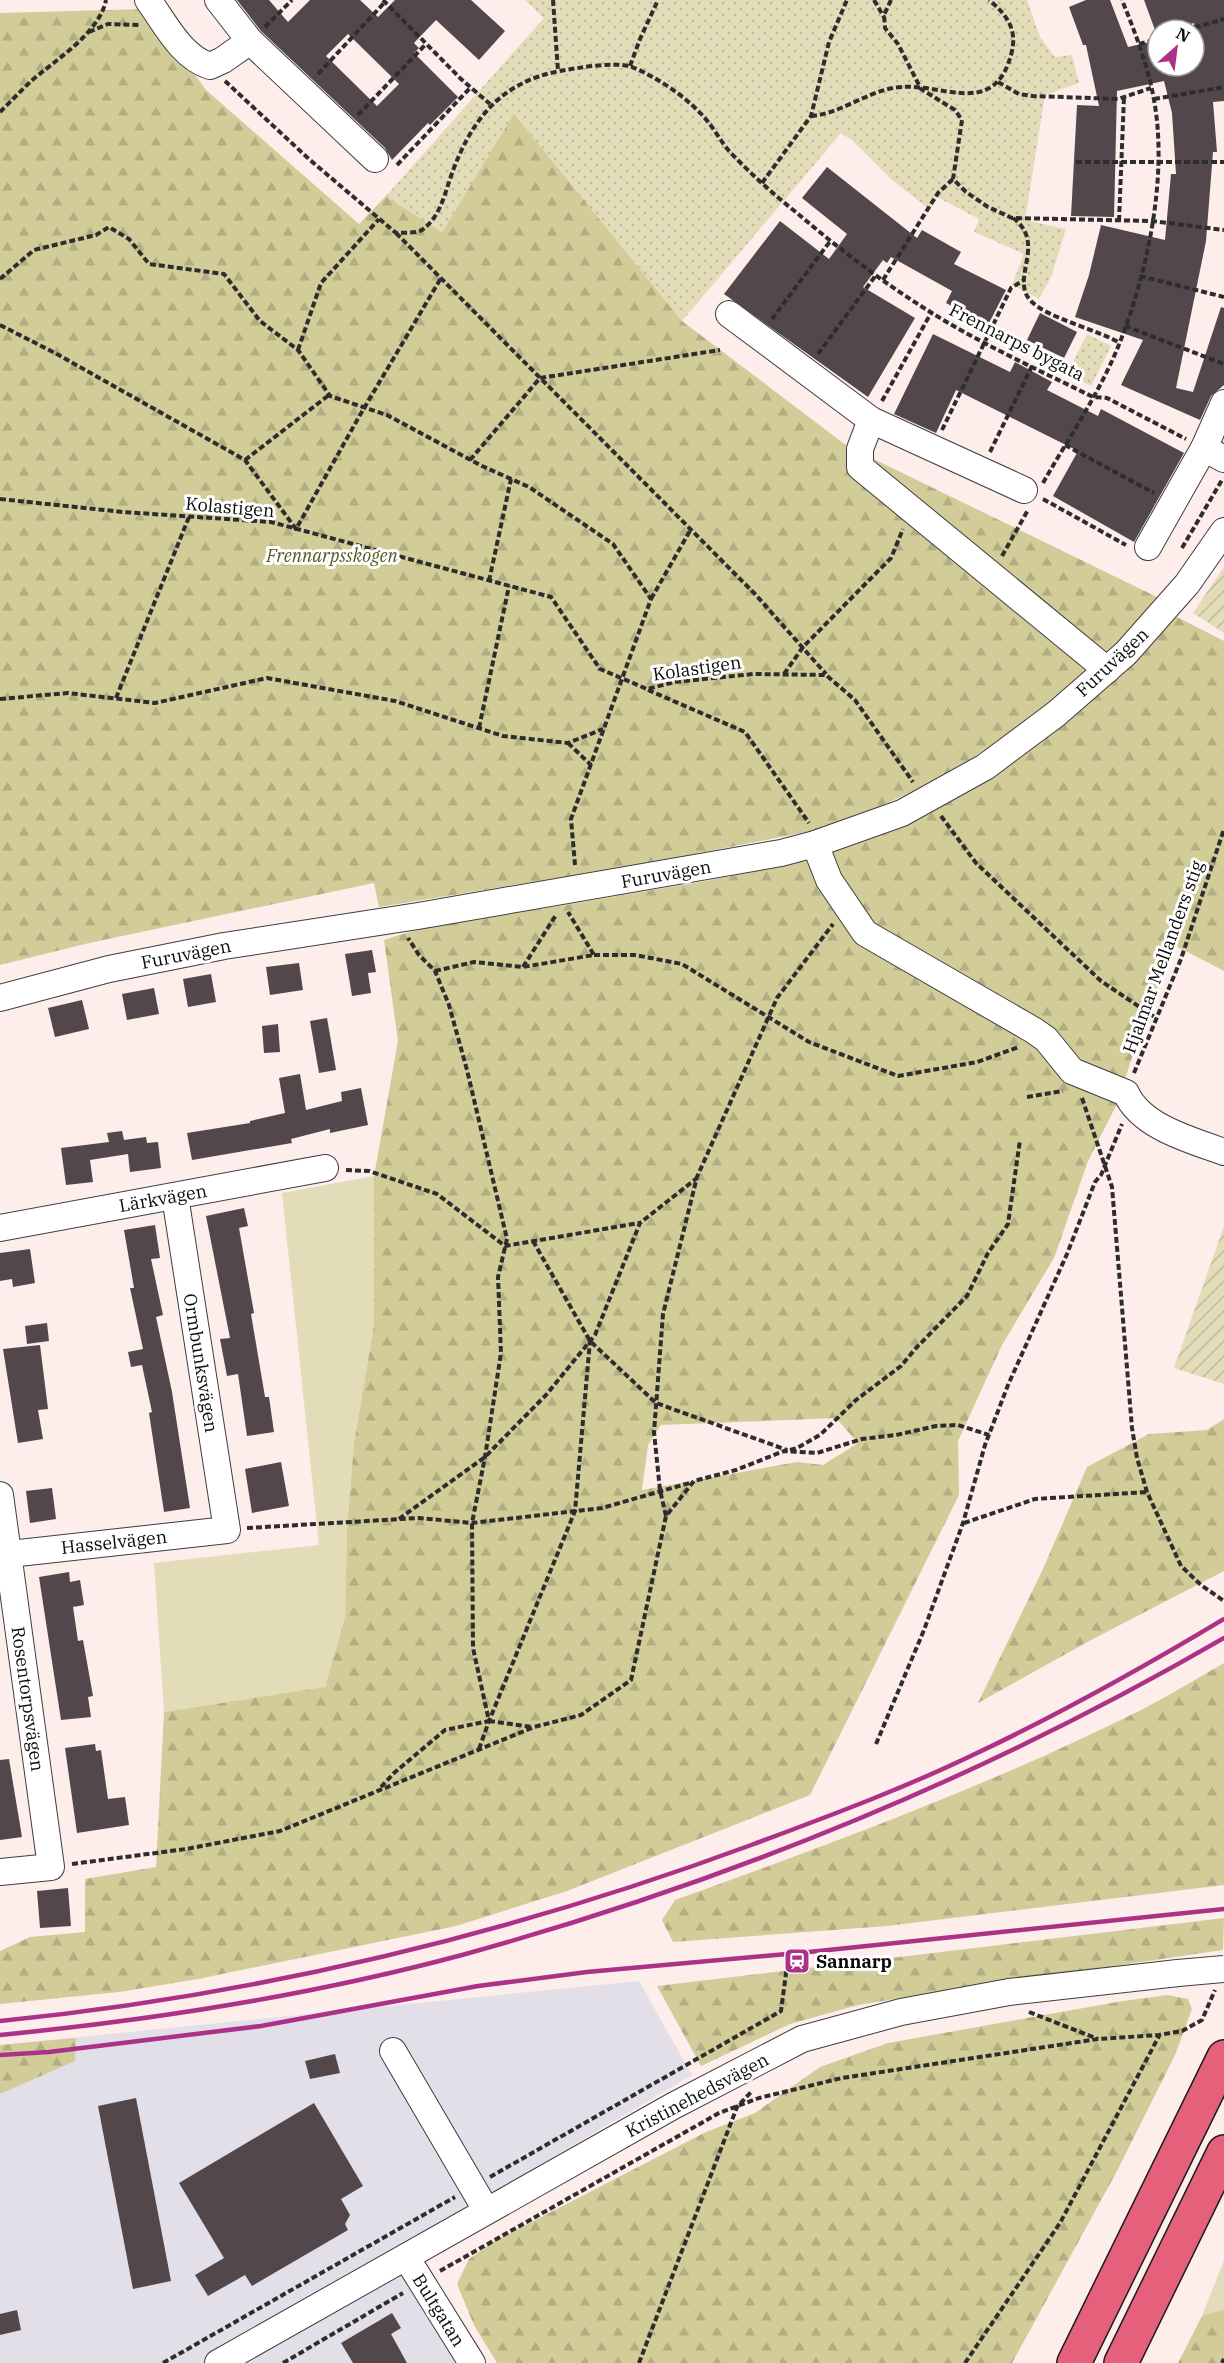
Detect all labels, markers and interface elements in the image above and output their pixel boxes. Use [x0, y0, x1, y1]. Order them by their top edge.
north arrow [1146, 18, 1206, 78]
text: N [1173, 23, 1193, 47]
street label: Frennarps bygata [945, 298, 1089, 386]
street label: Kolastigen [185, 492, 275, 522]
park label: Frennarpsskogen [265, 544, 399, 567]
street label: Furuvägen [1071, 622, 1153, 702]
street label: Kolastigen [651, 650, 743, 686]
street label: Furuvägen [619, 855, 713, 893]
street label: Hjalmar Mellanders stig [1117, 857, 1209, 1057]
street label: Furuvägen [139, 934, 233, 974]
street label: Lärkvägen [117, 1179, 209, 1217]
street label: Ormbunksvägen [179, 1292, 223, 1434]
street label: Hasselvägen [60, 1525, 168, 1559]
street label: Rosentorpsvägen [6, 1625, 50, 1773]
station icon: Sannarp [782, 1946, 812, 1976]
place label: Sannarp [816, 1950, 892, 1973]
street label: Kristinehedsvägen [622, 2048, 772, 2142]
street label: Bultgatan [408, 2269, 470, 2351]

